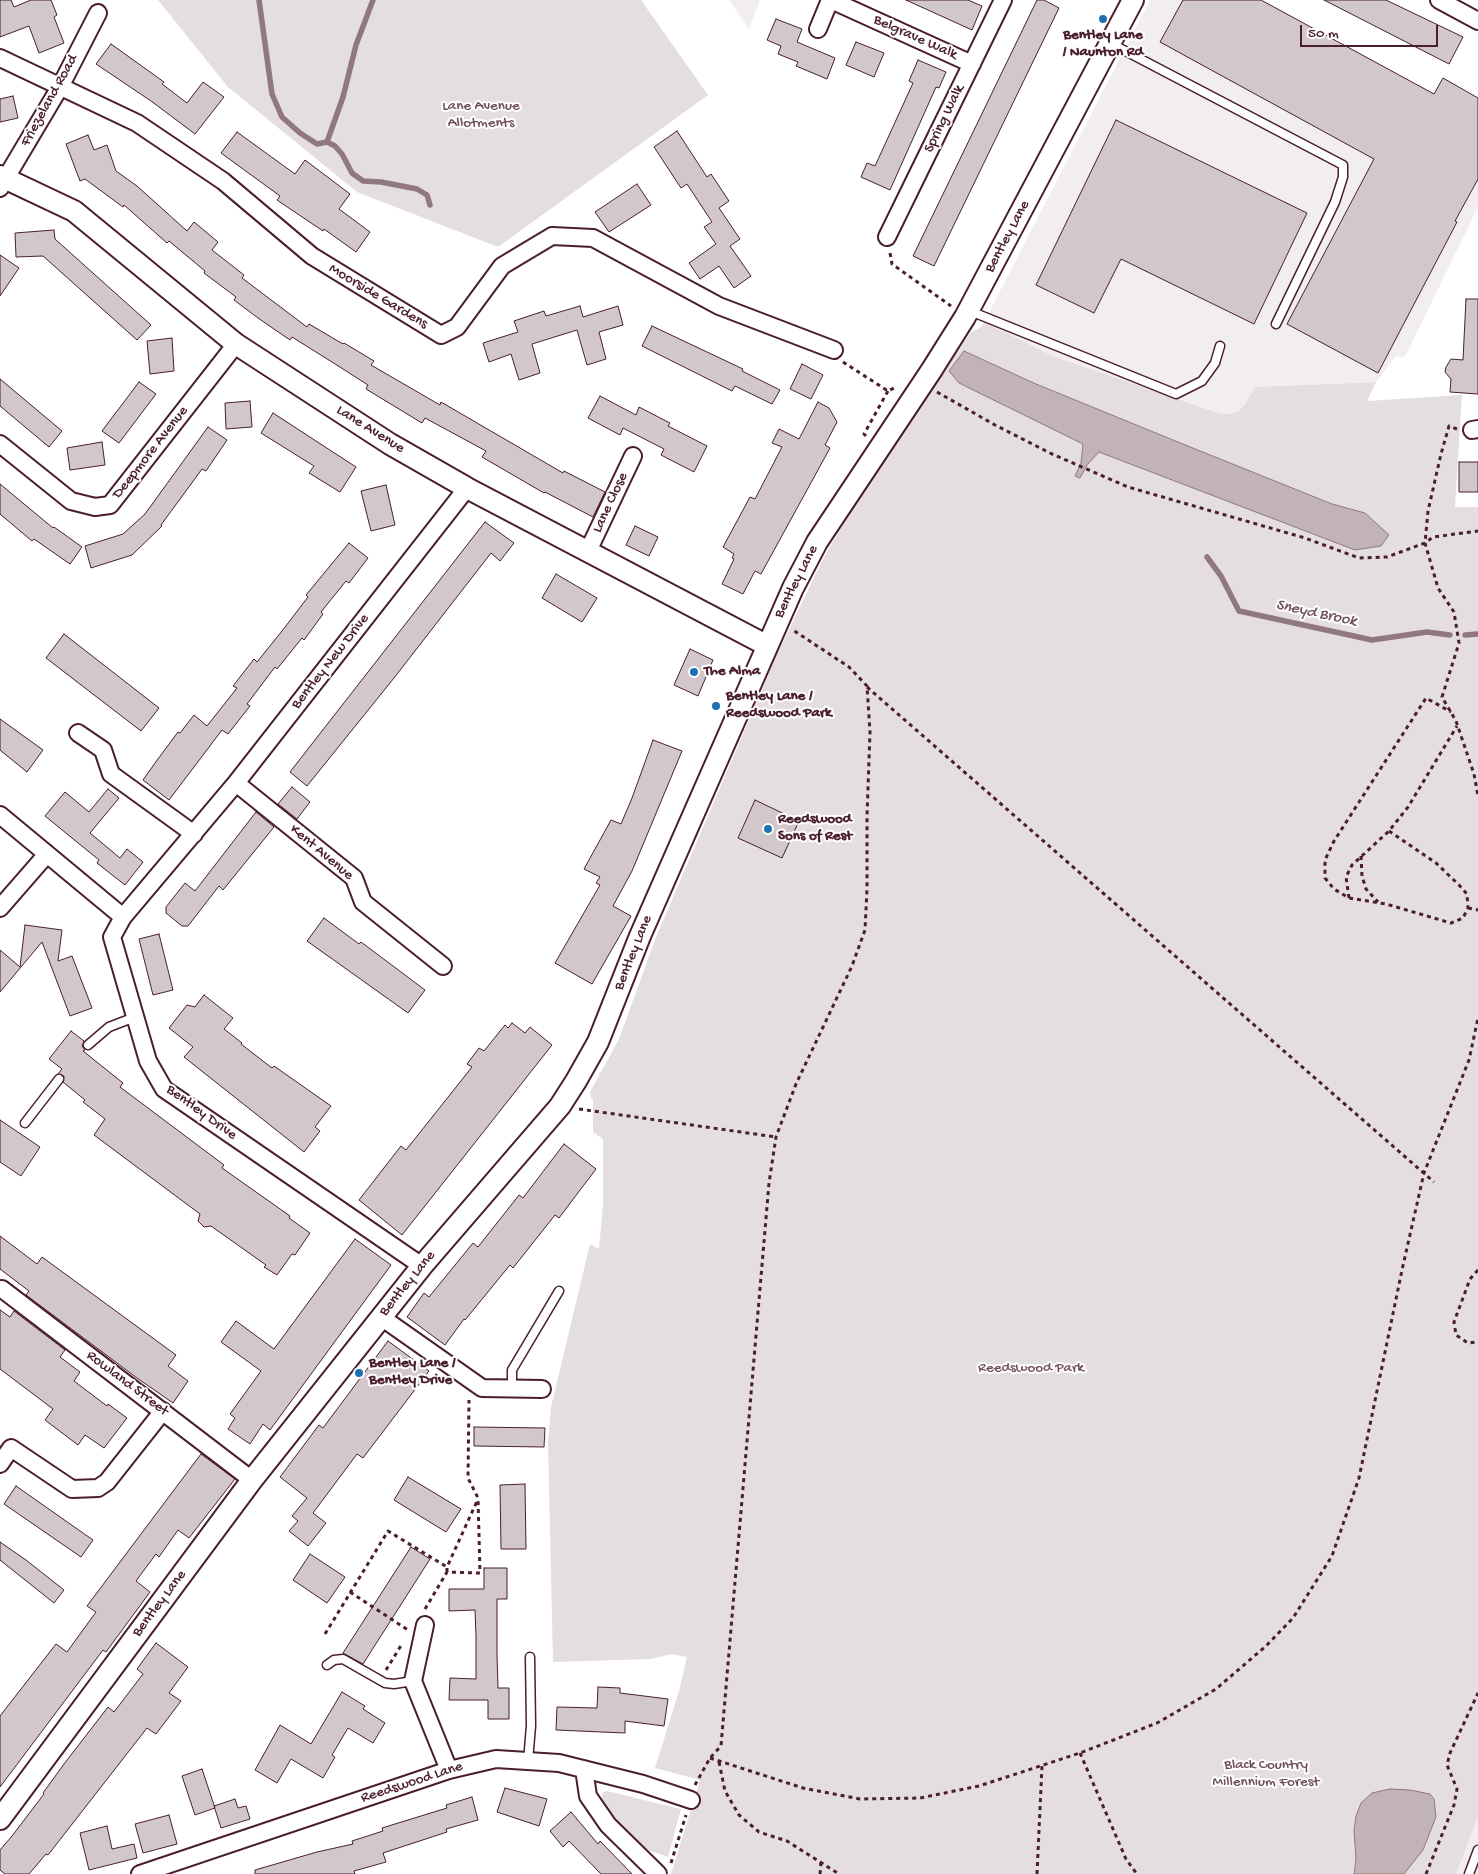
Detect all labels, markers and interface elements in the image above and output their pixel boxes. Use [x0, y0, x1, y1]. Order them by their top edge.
street label: Belgrave Walk [870, 12, 960, 64]
marker: Bentley Lane / Naunton Rd [1097, 13, 1109, 25]
scale bar [1303, 15, 1440, 47]
text: 50 m [1308, 25, 1339, 43]
place label: Bentley Lane / Naunton Rd [1063, 27, 1143, 62]
street label: Friezeland Road [17, 52, 83, 150]
street label: Spring Walk [921, 82, 969, 156]
park label: Lane Avenue Allotments [442, 98, 520, 133]
street label: Bentley Lane [981, 198, 1035, 276]
street label: Moorside Gardens [325, 260, 431, 334]
street label: Lane Avenue [332, 402, 408, 458]
street label: Deepmore Avenue [109, 403, 193, 503]
street label: Lane Close [589, 470, 633, 536]
street label: Bentley Lane [771, 543, 823, 621]
water label: Sneyd Brook [1274, 596, 1358, 632]
street label: Bentley New Drive [288, 611, 374, 713]
place label: The Alma [704, 663, 760, 681]
marker: The Alma [688, 666, 700, 678]
place label: Bentley Lane / Reedswood Park [726, 688, 832, 723]
marker: Bentley Lane / Reedswood Park [710, 700, 722, 712]
place label: Reedswood Sons of Rest [778, 811, 852, 846]
street label: Kent Avenue [285, 821, 357, 885]
marker: Reedswood Sons of Rest [762, 823, 774, 835]
street label: Bentley Lane [611, 913, 657, 993]
street label: Bentley Drive [162, 1081, 240, 1145]
street label: Bentley Lane [376, 1248, 440, 1320]
street label: Rowland Street [82, 1347, 172, 1421]
place label: Bentley Lane / Bentley Drive [369, 1355, 455, 1390]
park label: Reedswood Park [978, 1360, 1084, 1378]
marker: Bentley Lane / Bentley Drive [353, 1367, 365, 1379]
street label: Bentley Lane [129, 1567, 191, 1641]
park label: Black Country Millennium Forest [1213, 1757, 1319, 1792]
street label: Reedswood Lane [359, 1758, 465, 1808]

